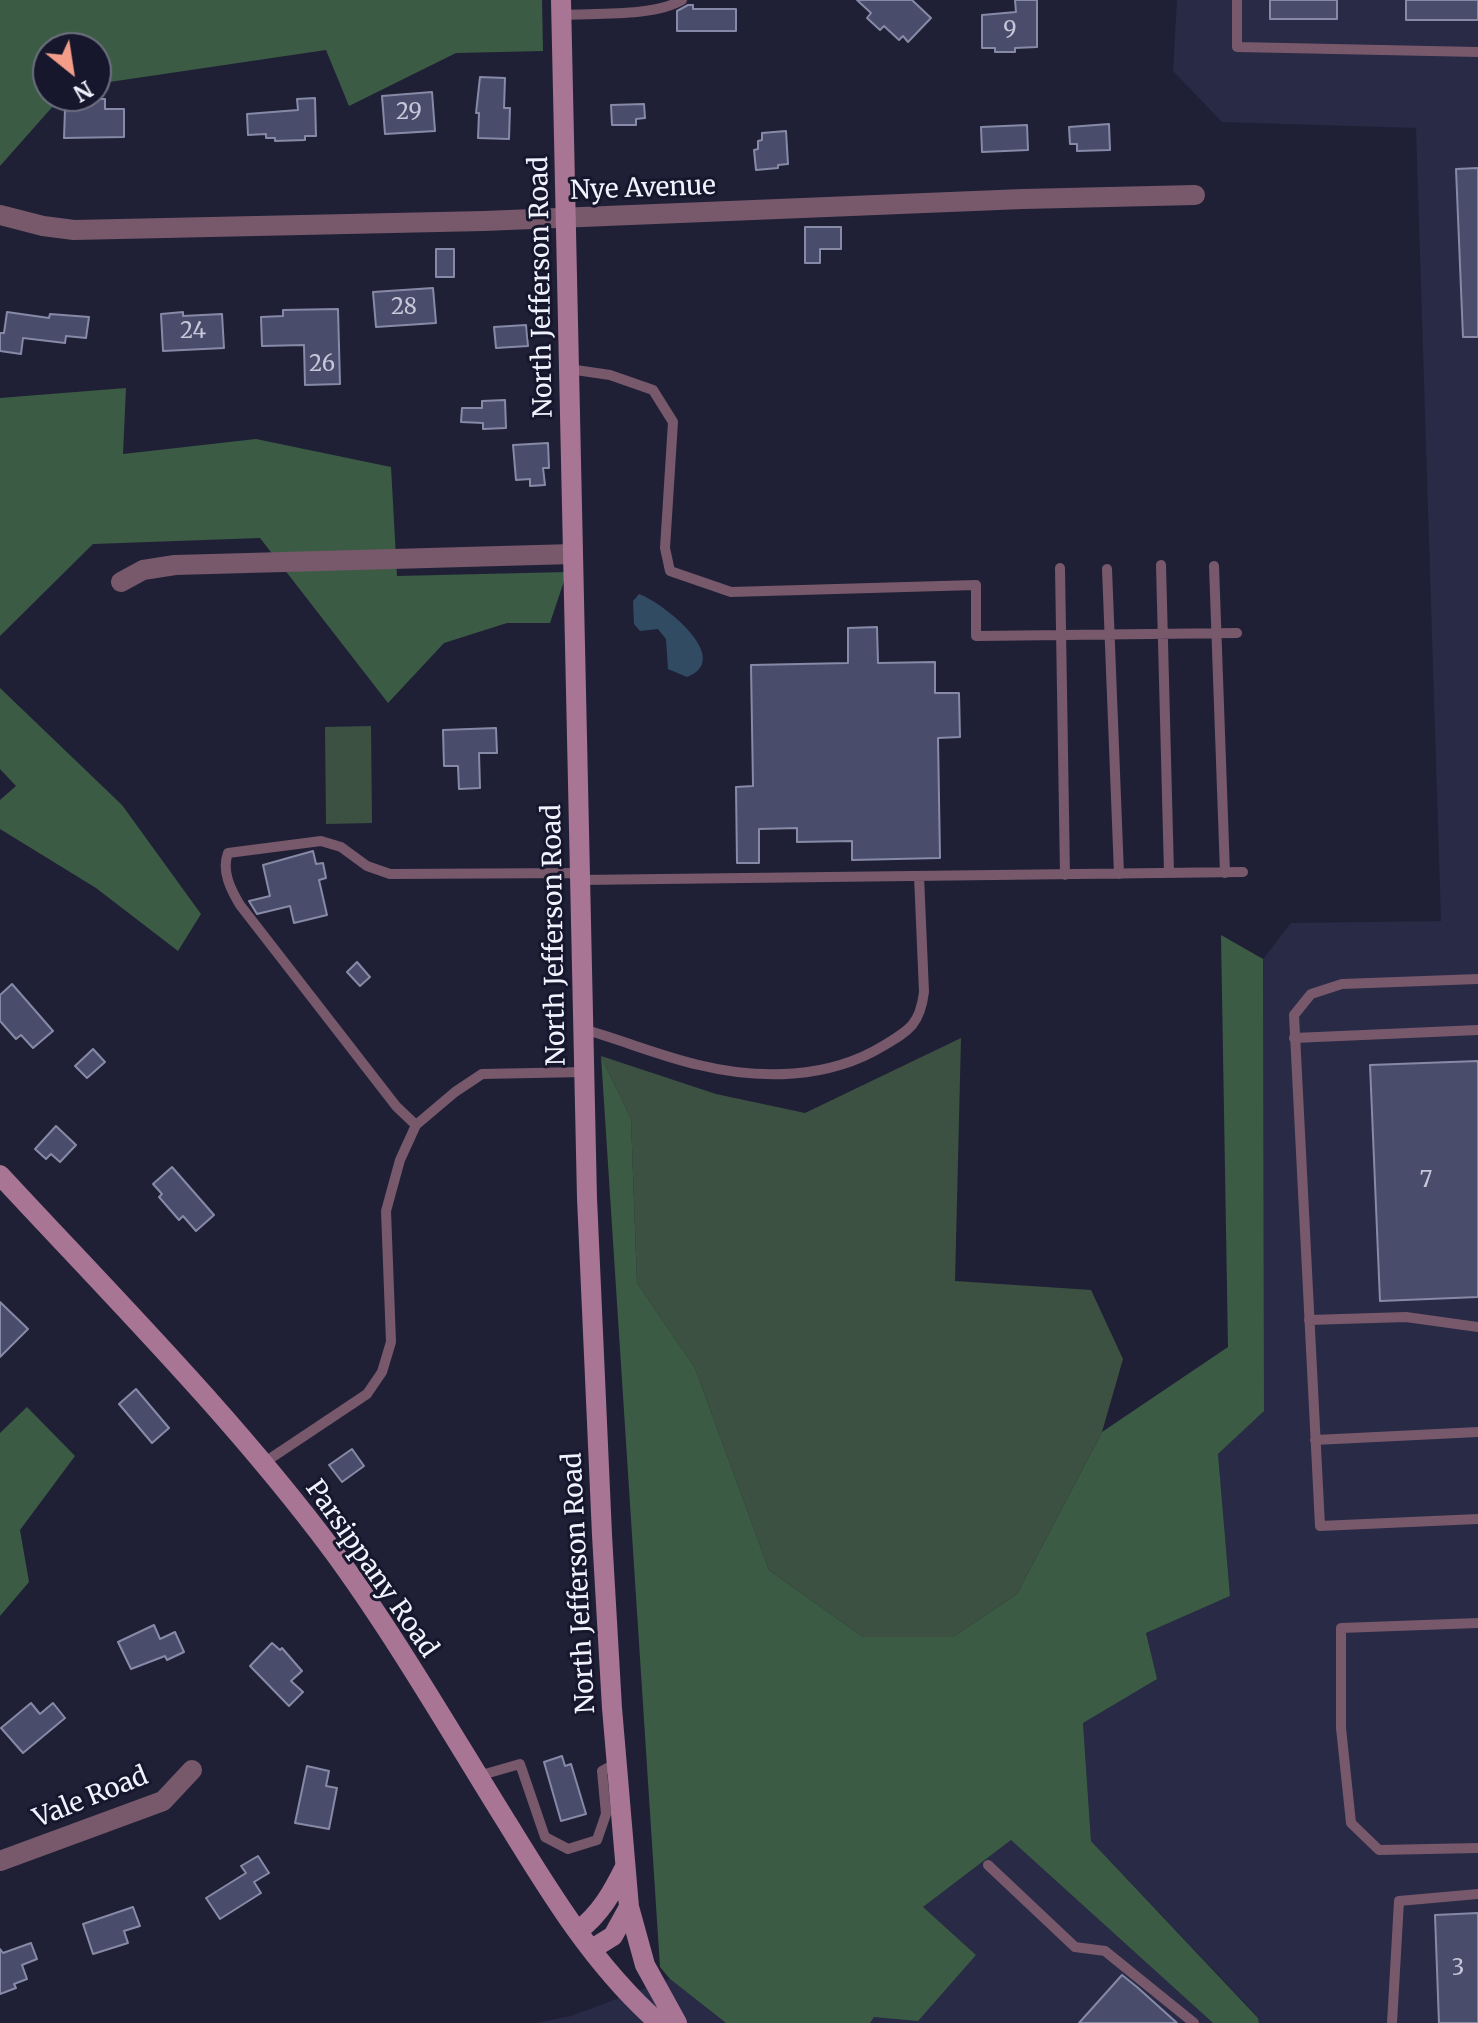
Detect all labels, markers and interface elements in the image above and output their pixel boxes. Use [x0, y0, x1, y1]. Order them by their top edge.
house number: 9 [1003, 18, 1017, 44]
north arrow [32, 32, 112, 112]
text: N [68, 75, 98, 108]
house number: 29 [396, 100, 422, 126]
street label: North Jefferson Road [524, 156, 560, 418]
street label: Nye Avenue [570, 171, 716, 207]
house number: 28 [391, 295, 417, 321]
house number: 24 [180, 319, 206, 345]
house number: 26 [309, 352, 335, 378]
street label: North Jefferson Road [537, 804, 573, 1066]
house number: 7 [1420, 1168, 1432, 1194]
street label: North Jefferson Road [558, 1452, 602, 1714]
street label: Parsippany Road [298, 1474, 444, 1664]
street label: Vale Road [29, 1761, 153, 1835]
house number: 3 [1452, 1956, 1464, 1982]

